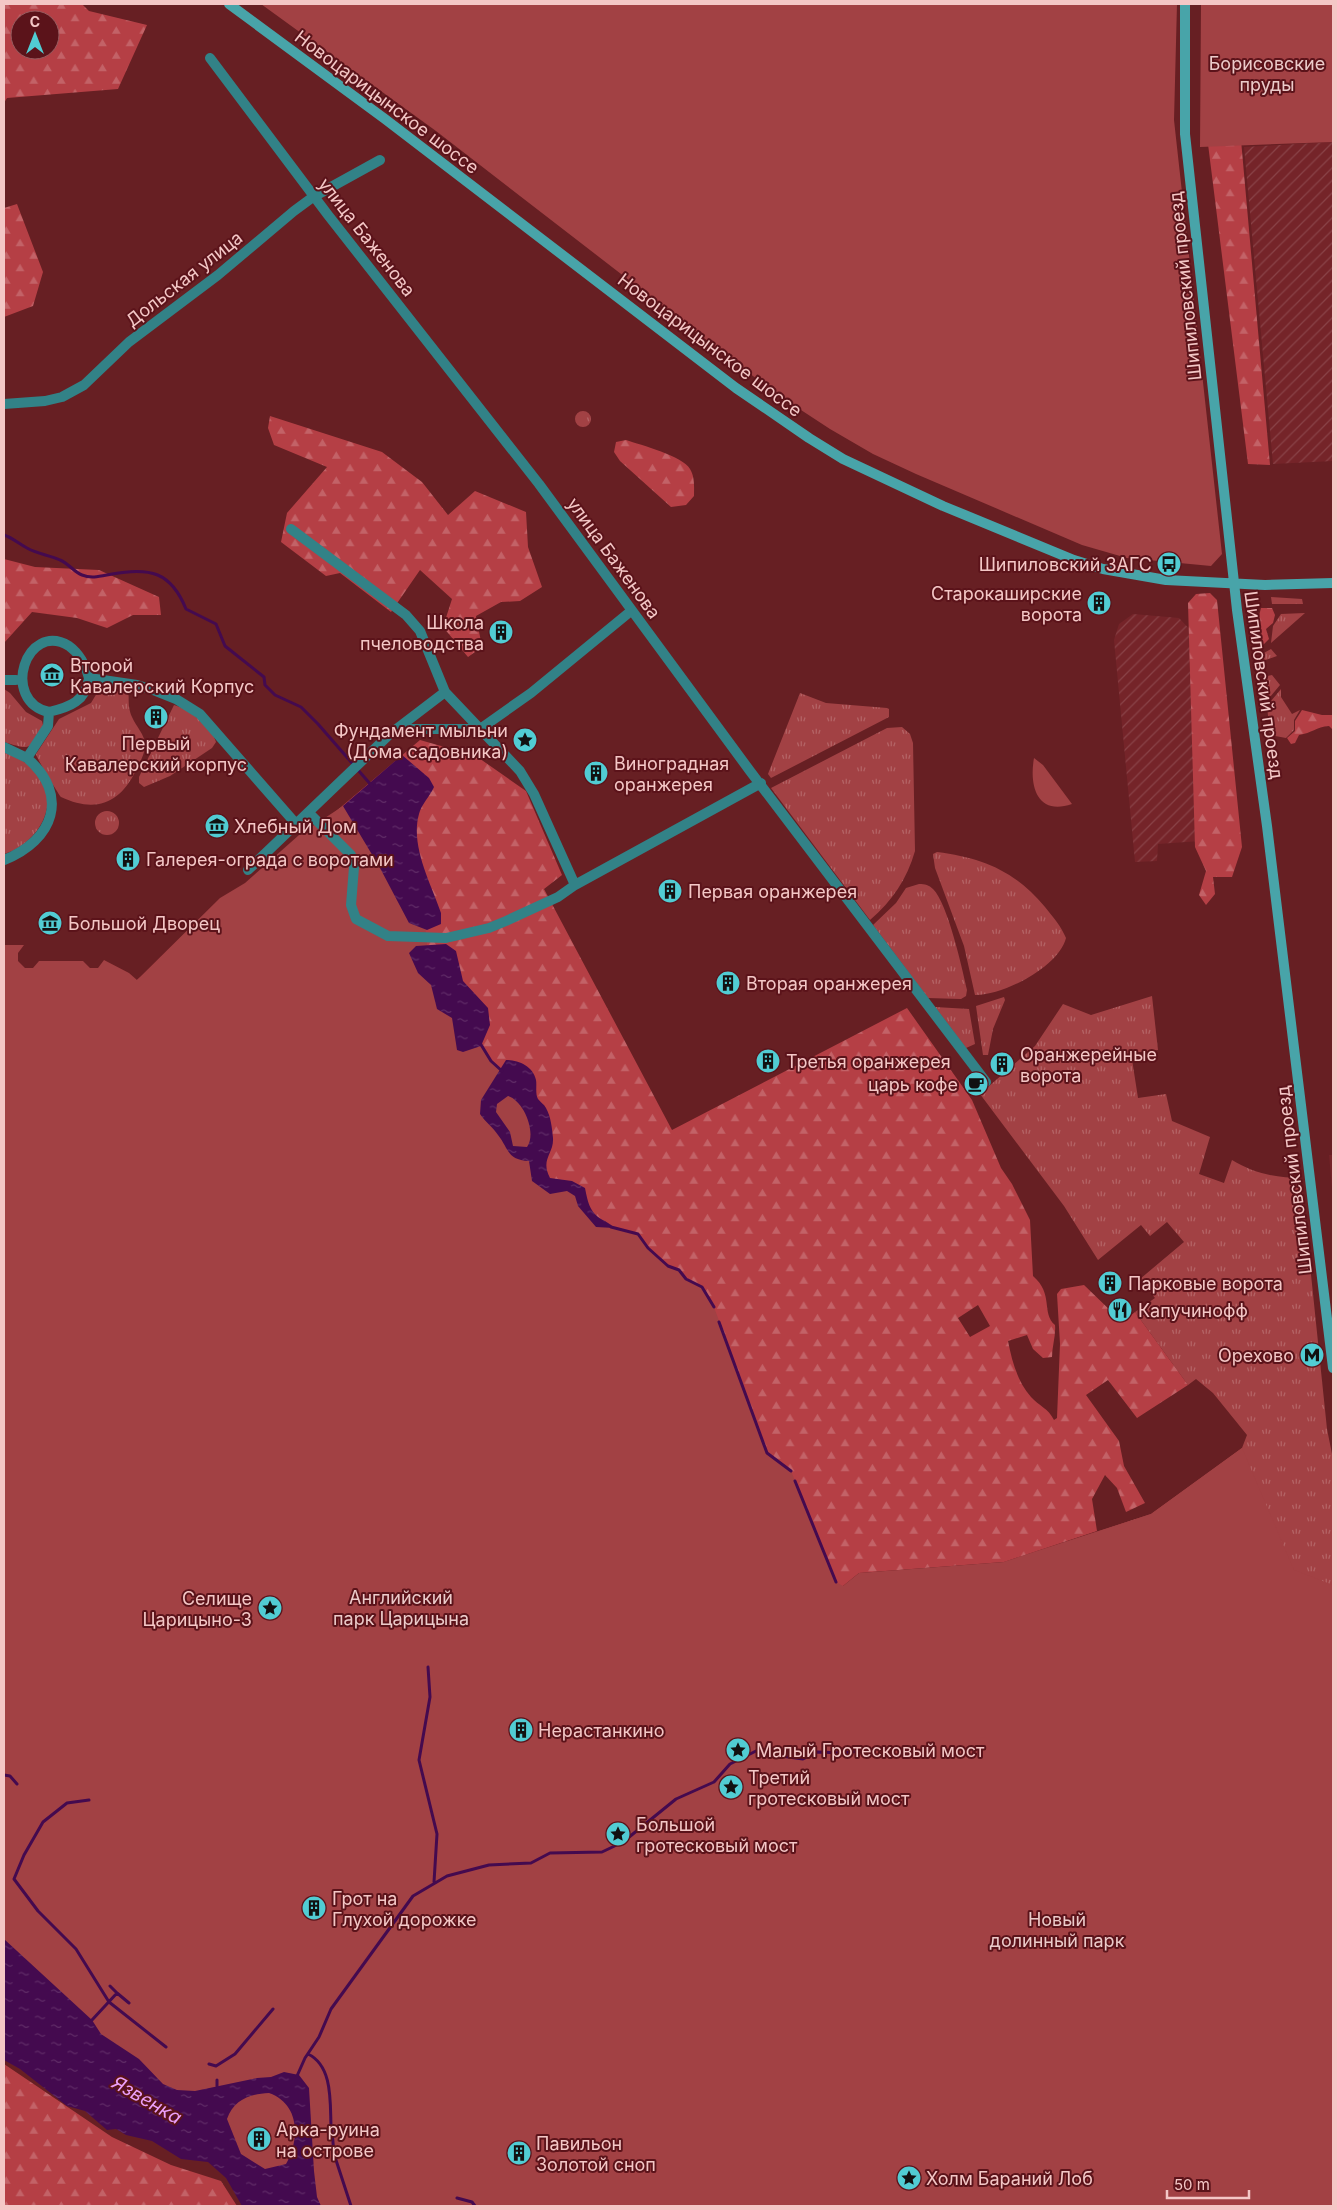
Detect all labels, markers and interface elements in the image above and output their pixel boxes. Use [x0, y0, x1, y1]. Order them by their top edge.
north arrow [10, 10, 60, 60]
text: С [30, 13, 40, 30]
street label: Новоцарицынское шоссе [291, 26, 483, 178]
park label: Борисовские пруды [1209, 53, 1325, 95]
street label: улица Баженова [314, 174, 420, 300]
street label: Шипиловский проезд [1165, 190, 1205, 382]
street label: Дольская улица [121, 227, 247, 331]
street label: Новоцарицынское шоссе [614, 269, 806, 421]
street label: улица Баженова [563, 493, 665, 623]
bus stop icon: Шипиловский ЗАГС [1156, 551, 1182, 577]
place label: Шипиловский ЗАГС [979, 554, 1152, 575]
place label: Старокаширские ворота [931, 583, 1082, 625]
building icon: Старокаширские ворота [1086, 590, 1112, 616]
street label: Шипиловский проезд [1240, 590, 1288, 780]
place label: Школа пчеловодства [360, 612, 484, 654]
building icon: Школа пчеловодства [488, 619, 514, 645]
place label: Второй Кавалерский Корпус [70, 655, 254, 697]
museum icon: Второй Кавалерский Корпус [39, 662, 65, 688]
building icon: Первый Кавалерский корпус [143, 704, 169, 730]
place label: Фундамент мыльни (Дома садовника) [334, 720, 508, 762]
place icon: Фундамент мыльни (Дома садовника) [512, 727, 538, 753]
place label: Первый Кавалерский корпус [65, 733, 247, 775]
place label: Виноградная оранжерея [614, 753, 729, 795]
building icon: Виноградная оранжерея [583, 760, 609, 786]
museum icon: Хлебный Дом [204, 813, 230, 839]
place label: Хлебный Дом [234, 816, 357, 837]
building icon: Галерея-ограда с воротами [115, 846, 141, 872]
place label: Галерея-ограда с воротами [146, 849, 394, 870]
building icon: Первая оранжерея [657, 878, 683, 904]
place label: Первая оранжерея [688, 881, 857, 902]
museum icon: Большой Дворец [37, 910, 63, 936]
place label: Большой Дворец [68, 913, 220, 934]
building icon: Вторая оранжерея [715, 970, 741, 996]
place label: Вторая оранжерея [746, 973, 912, 994]
place label: Оранжерейные ворота [1020, 1044, 1157, 1086]
building icon: Третья оранжерея [755, 1048, 781, 1074]
place label: Третья оранжерея [786, 1051, 951, 1072]
building icon: Оранжерейные ворота [989, 1051, 1015, 1077]
cafe icon: царь кофе [963, 1071, 989, 1097]
place label: царь кофе [868, 1074, 958, 1095]
street label: Шипиловский проезд [1272, 1084, 1316, 1276]
building icon: Парковые ворота [1097, 1270, 1123, 1296]
place label: Парковые ворота [1128, 1273, 1283, 1294]
restaurant icon: Капучинофф [1107, 1297, 1133, 1323]
place label: Капучинофф [1138, 1300, 1248, 1321]
metro station icon: Орехово [1299, 1342, 1325, 1368]
place label: Орехово [1218, 1345, 1294, 1366]
park label: Английский парк Царицына [333, 1587, 469, 1629]
place label: Селище Царицыно-3 [143, 1588, 252, 1630]
place icon: Селище Царицыно-3 [257, 1595, 283, 1621]
building icon: Нерастанкино [508, 1717, 534, 1743]
place label: Нерастанкино [538, 1720, 664, 1741]
place icon: Малый Гротесковый мост [725, 1737, 751, 1763]
place label: Малый Гротесковый мост [756, 1740, 985, 1761]
place label: Третий гротесковый мост [748, 1767, 910, 1809]
place icon: Третий гротесковый мост [718, 1774, 744, 1800]
place label: Большой гротесковый мост [636, 1814, 798, 1856]
place icon: Большой гротесковый мост [605, 1821, 631, 1847]
place label: Грот на Глухой дорожке [332, 1888, 476, 1930]
building icon: Грот на Глухой дорожке [301, 1895, 327, 1921]
park label: Новый долинный парк [990, 1909, 1125, 1951]
water label: Язвенка [107, 2070, 186, 2129]
place label: Арка-руина на острове [276, 2119, 380, 2161]
building icon: Арка-руина на острове [246, 2126, 272, 2152]
place label: Павильон Золотой сноп [536, 2133, 656, 2175]
building icon: Павильон Золотой сноп [506, 2140, 532, 2166]
place icon: Холм Бараний Лоб [896, 2165, 922, 2191]
place label: Холм Бараний Лоб [926, 2168, 1093, 2189]
scale bar [1167, 2168, 1250, 2200]
text: 50 m [1174, 2175, 1210, 2194]

